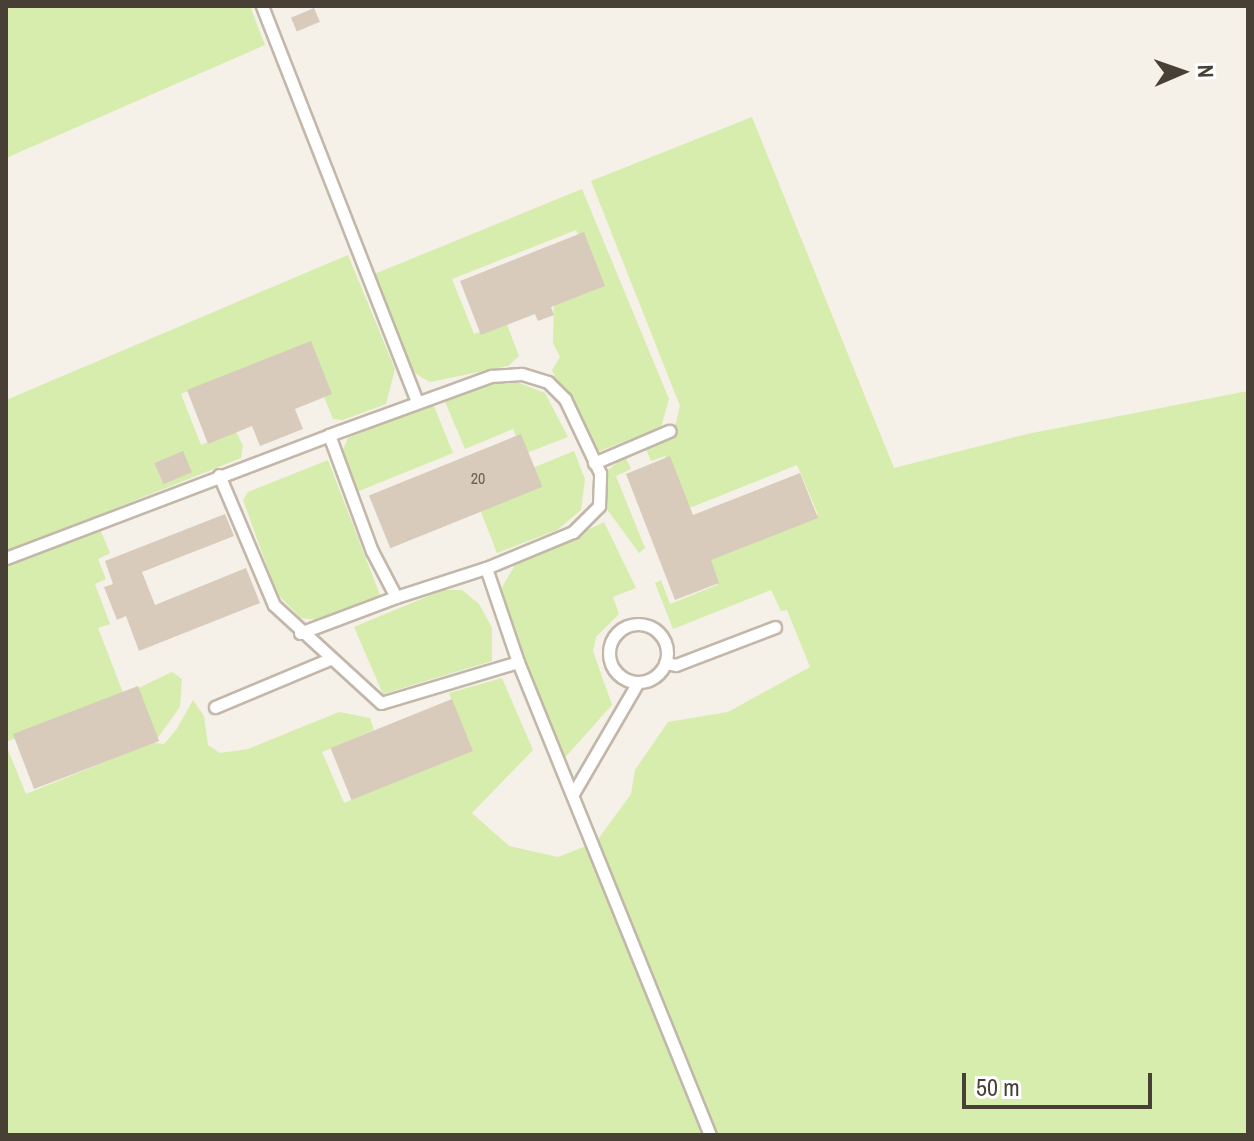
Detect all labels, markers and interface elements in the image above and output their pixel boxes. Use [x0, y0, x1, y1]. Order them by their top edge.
north arrow [1142, 32, 1222, 112]
text: N [1191, 64, 1221, 78]
house number: 20 [471, 468, 485, 488]
scale bar [966, 1057, 1156, 1107]
text: 50 m [976, 1071, 1020, 1103]

